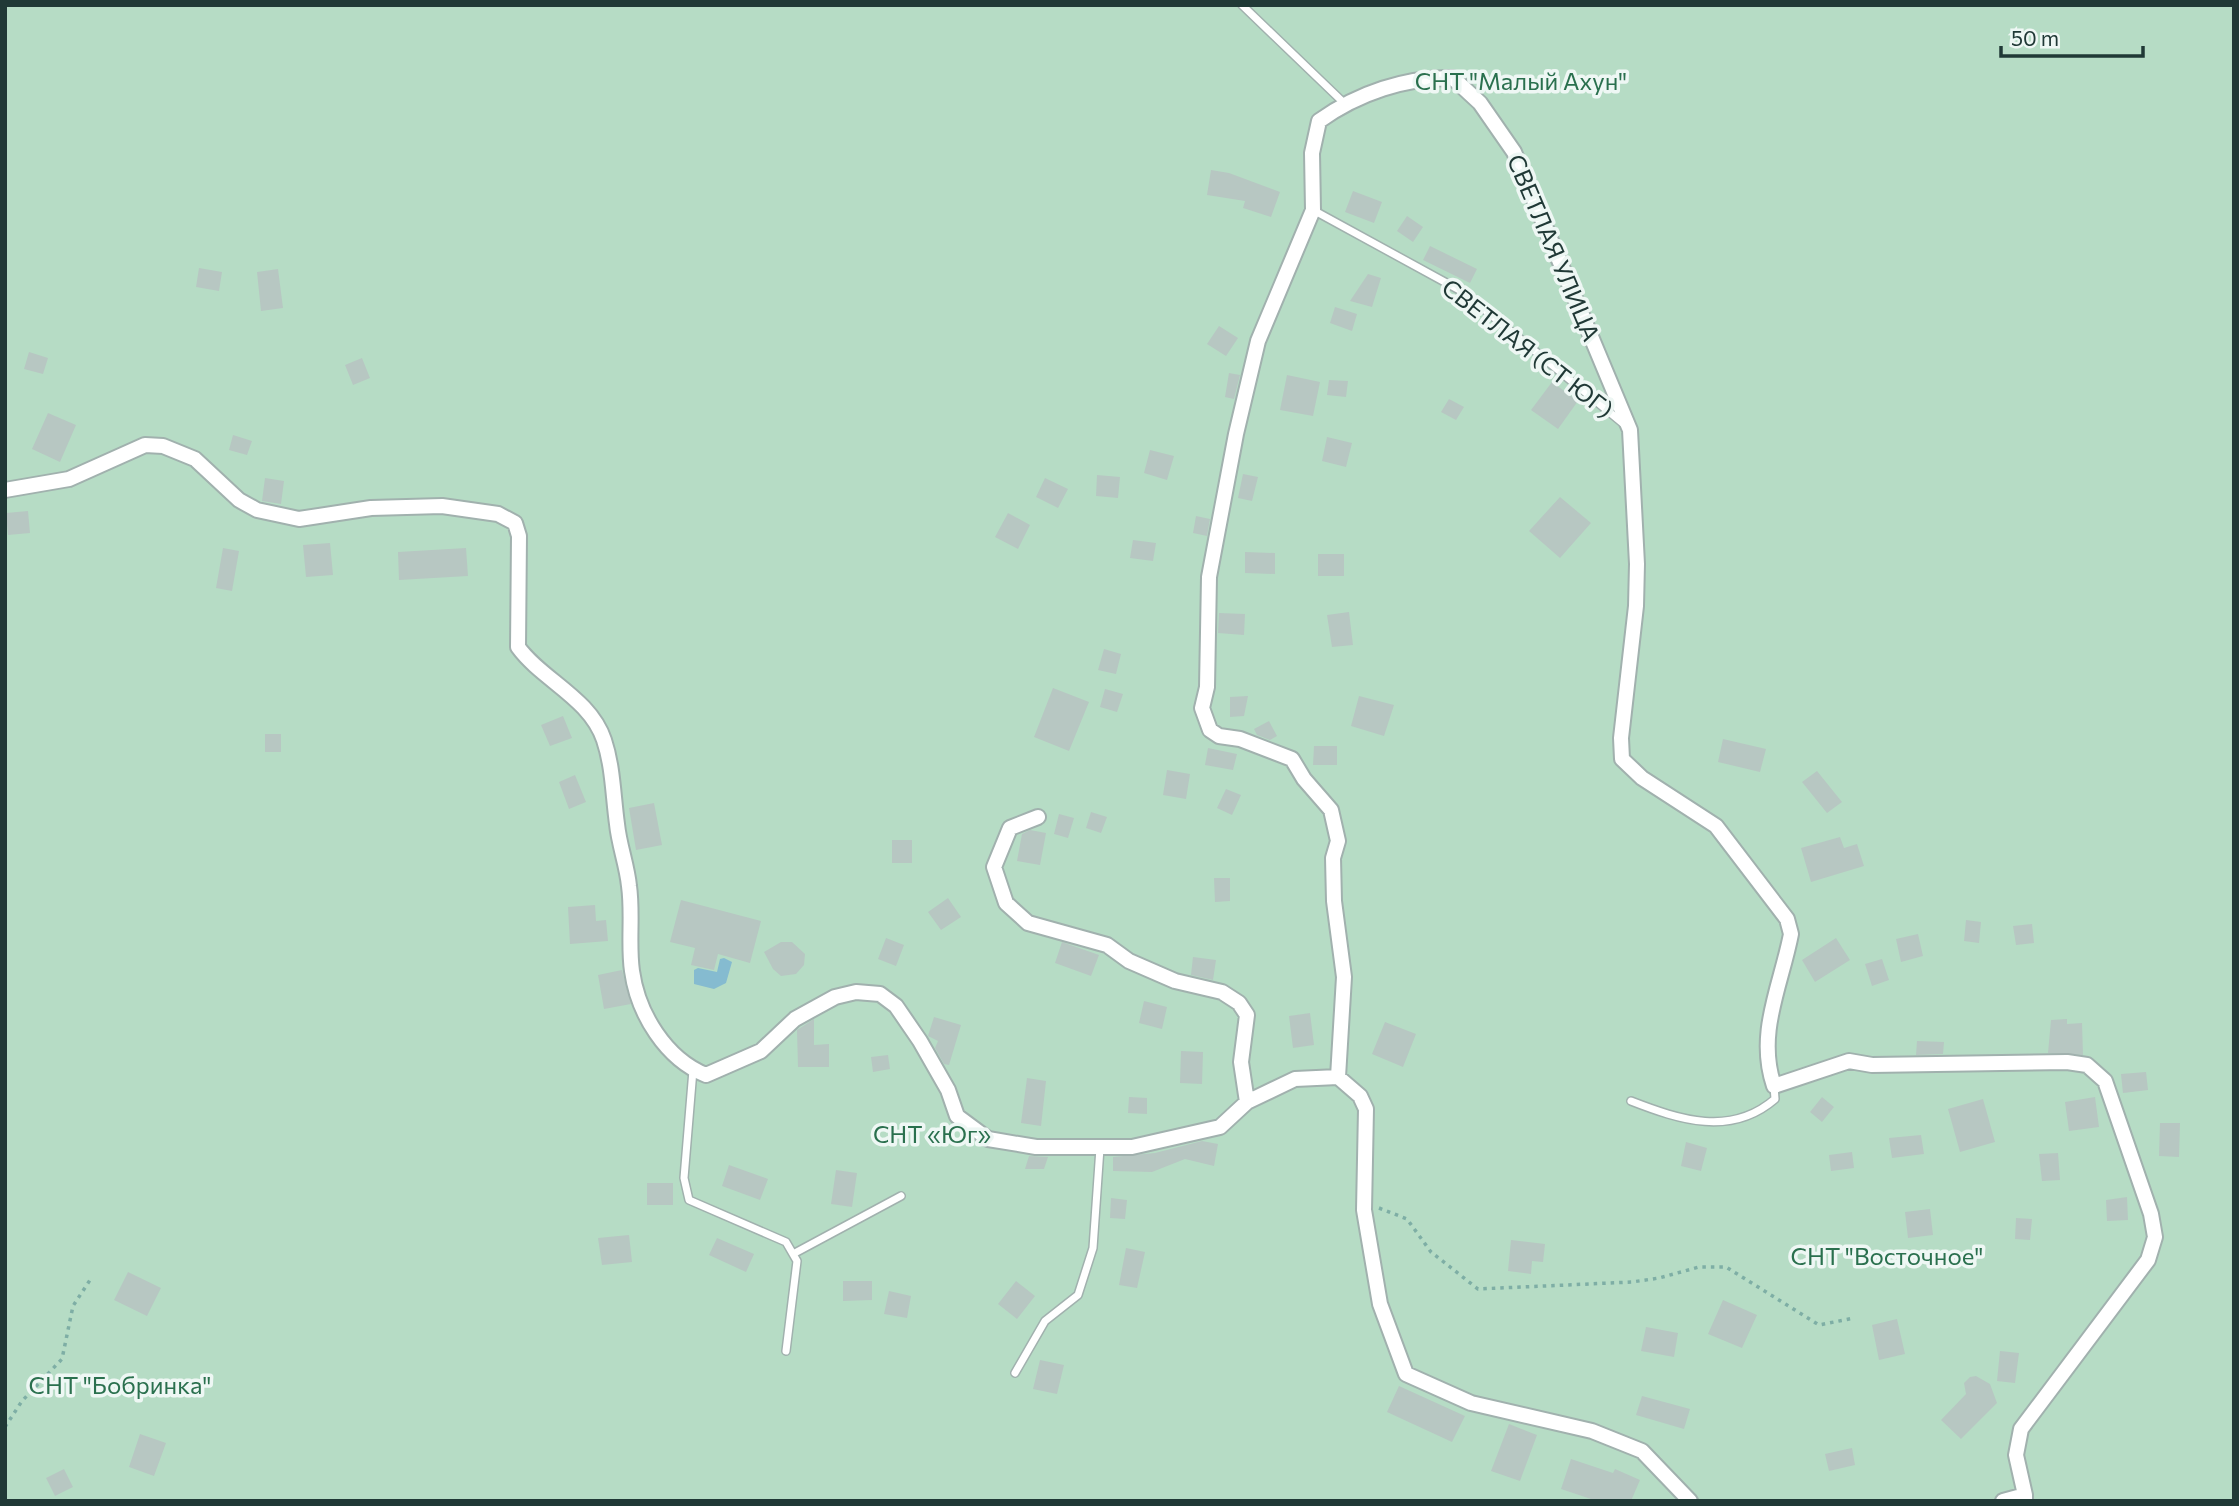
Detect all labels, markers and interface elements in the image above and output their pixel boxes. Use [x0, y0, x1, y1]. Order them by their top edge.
scale bar [2001, 14, 2143, 58]
text: 50 m [2011, 25, 2059, 50]
park label: СНТ "Малый Ахун" [1415, 66, 1627, 95]
street label: СВЕТЛАЯ УЛИЦА [1502, 150, 1607, 345]
street label: СВЕТЛАЯ (СТ ЮГ) [1437, 272, 1619, 424]
park label: СНТ «Юг» [873, 1119, 991, 1148]
park label: СНТ "Восточное" [1791, 1241, 1983, 1270]
park label: СНТ "Бобринка" [29, 1370, 211, 1399]

